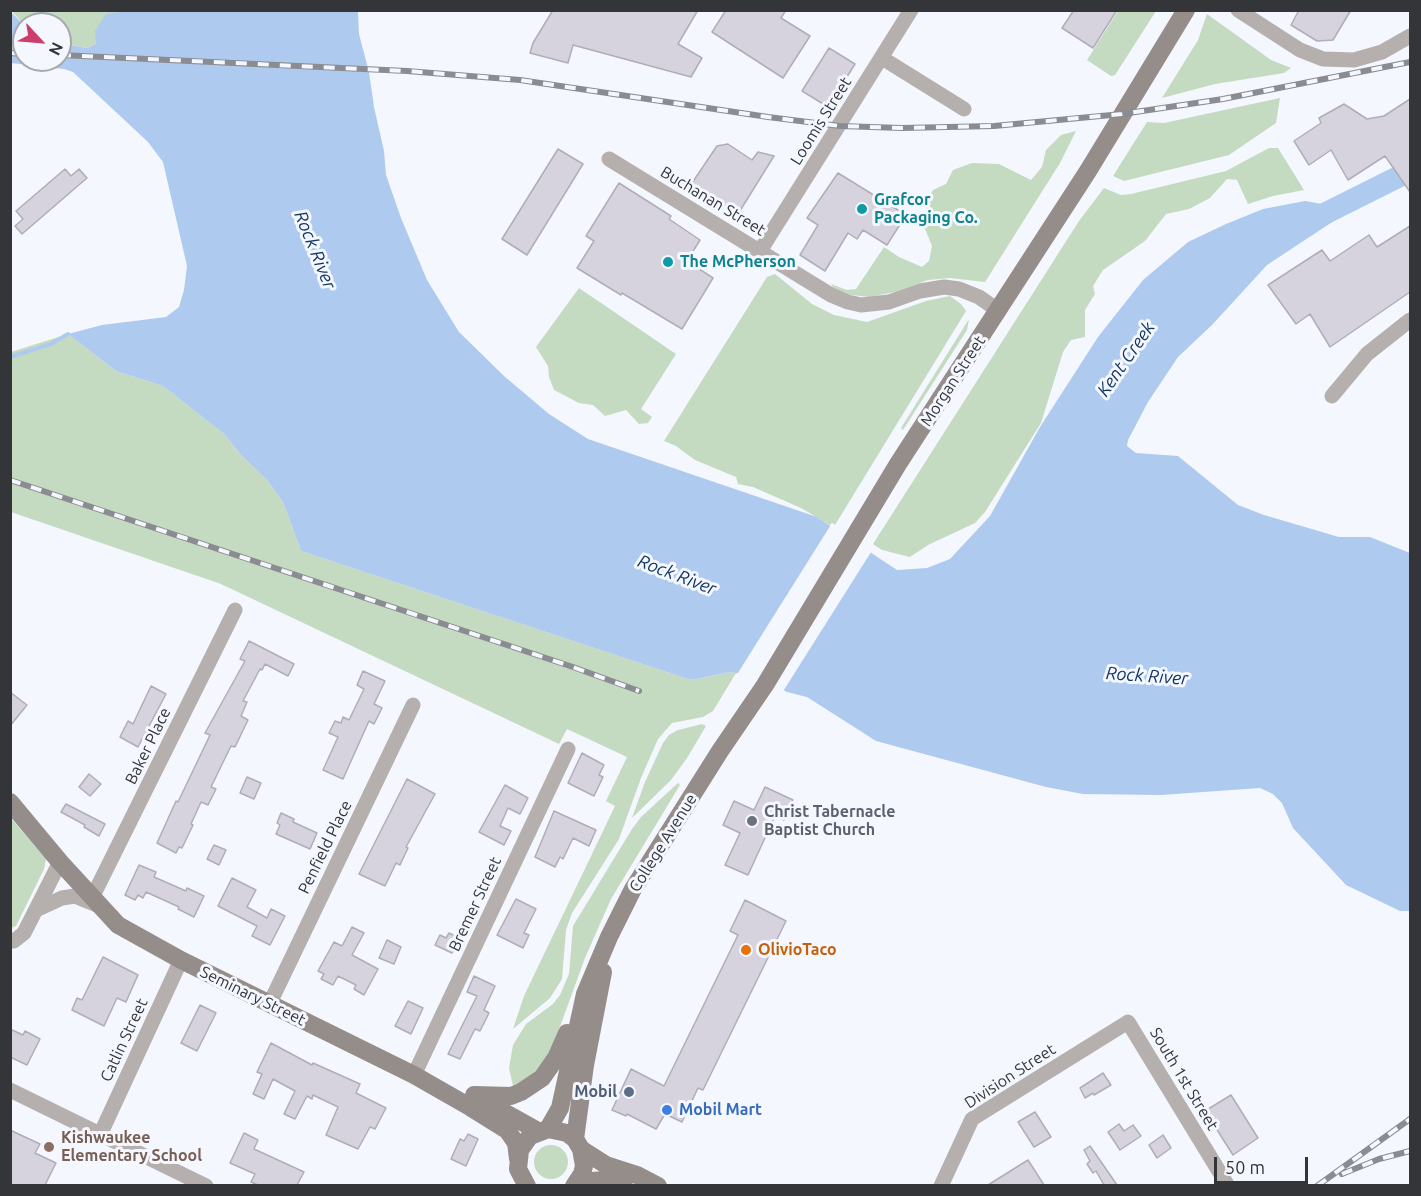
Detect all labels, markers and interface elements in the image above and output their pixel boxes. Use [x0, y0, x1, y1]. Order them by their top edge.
north arrow [12, 12, 72, 72]
text: N [46, 40, 67, 58]
street label: Loomis Street [786, 74, 856, 168]
street label: Buchanan Street [657, 162, 769, 240]
place label: Grafcor Packaging Co. [874, 190, 978, 228]
marker: Grafcor Packaging Co. [855, 202, 869, 216]
water label: Rock River [290, 208, 340, 292]
place label: The McPherson [680, 252, 796, 272]
marker: The McPherson [661, 255, 675, 269]
water label: Kent Creek [1092, 317, 1160, 401]
street label: Morgan Street [917, 332, 989, 430]
water label: Rock River [635, 550, 719, 600]
water label: Rock River [1105, 662, 1189, 690]
street label: Baker Place [121, 704, 175, 788]
street label: College Avenue [625, 790, 701, 896]
street label: Penfield Place [294, 797, 356, 897]
place label: Christ Tabernacle Baptist Church [764, 802, 895, 840]
marker: Christ Tabernacle Baptist Church [745, 814, 759, 828]
street label: Bremer Street [445, 854, 505, 954]
place label: OlivioTaco [758, 940, 837, 960]
marker: OlivioTaco [739, 943, 753, 957]
street label: Seminary Street [197, 962, 309, 1030]
street label: Catlin Street [96, 995, 152, 1085]
street label: South 1st Street [1146, 1024, 1222, 1134]
street label: Division Street [961, 1039, 1059, 1113]
place label: Mobil [574, 1082, 617, 1102]
marker: Mobil [622, 1085, 636, 1099]
place label: Mobil Mart [679, 1100, 762, 1120]
marker: Mobil Mart [660, 1103, 674, 1117]
place label: Kishwaukee Elementary School [61, 1128, 202, 1166]
marker: Kishwaukee Elementary School [42, 1140, 56, 1154]
scale bar [1217, 1145, 1312, 1183]
text: 50 m [1225, 1157, 1265, 1177]

